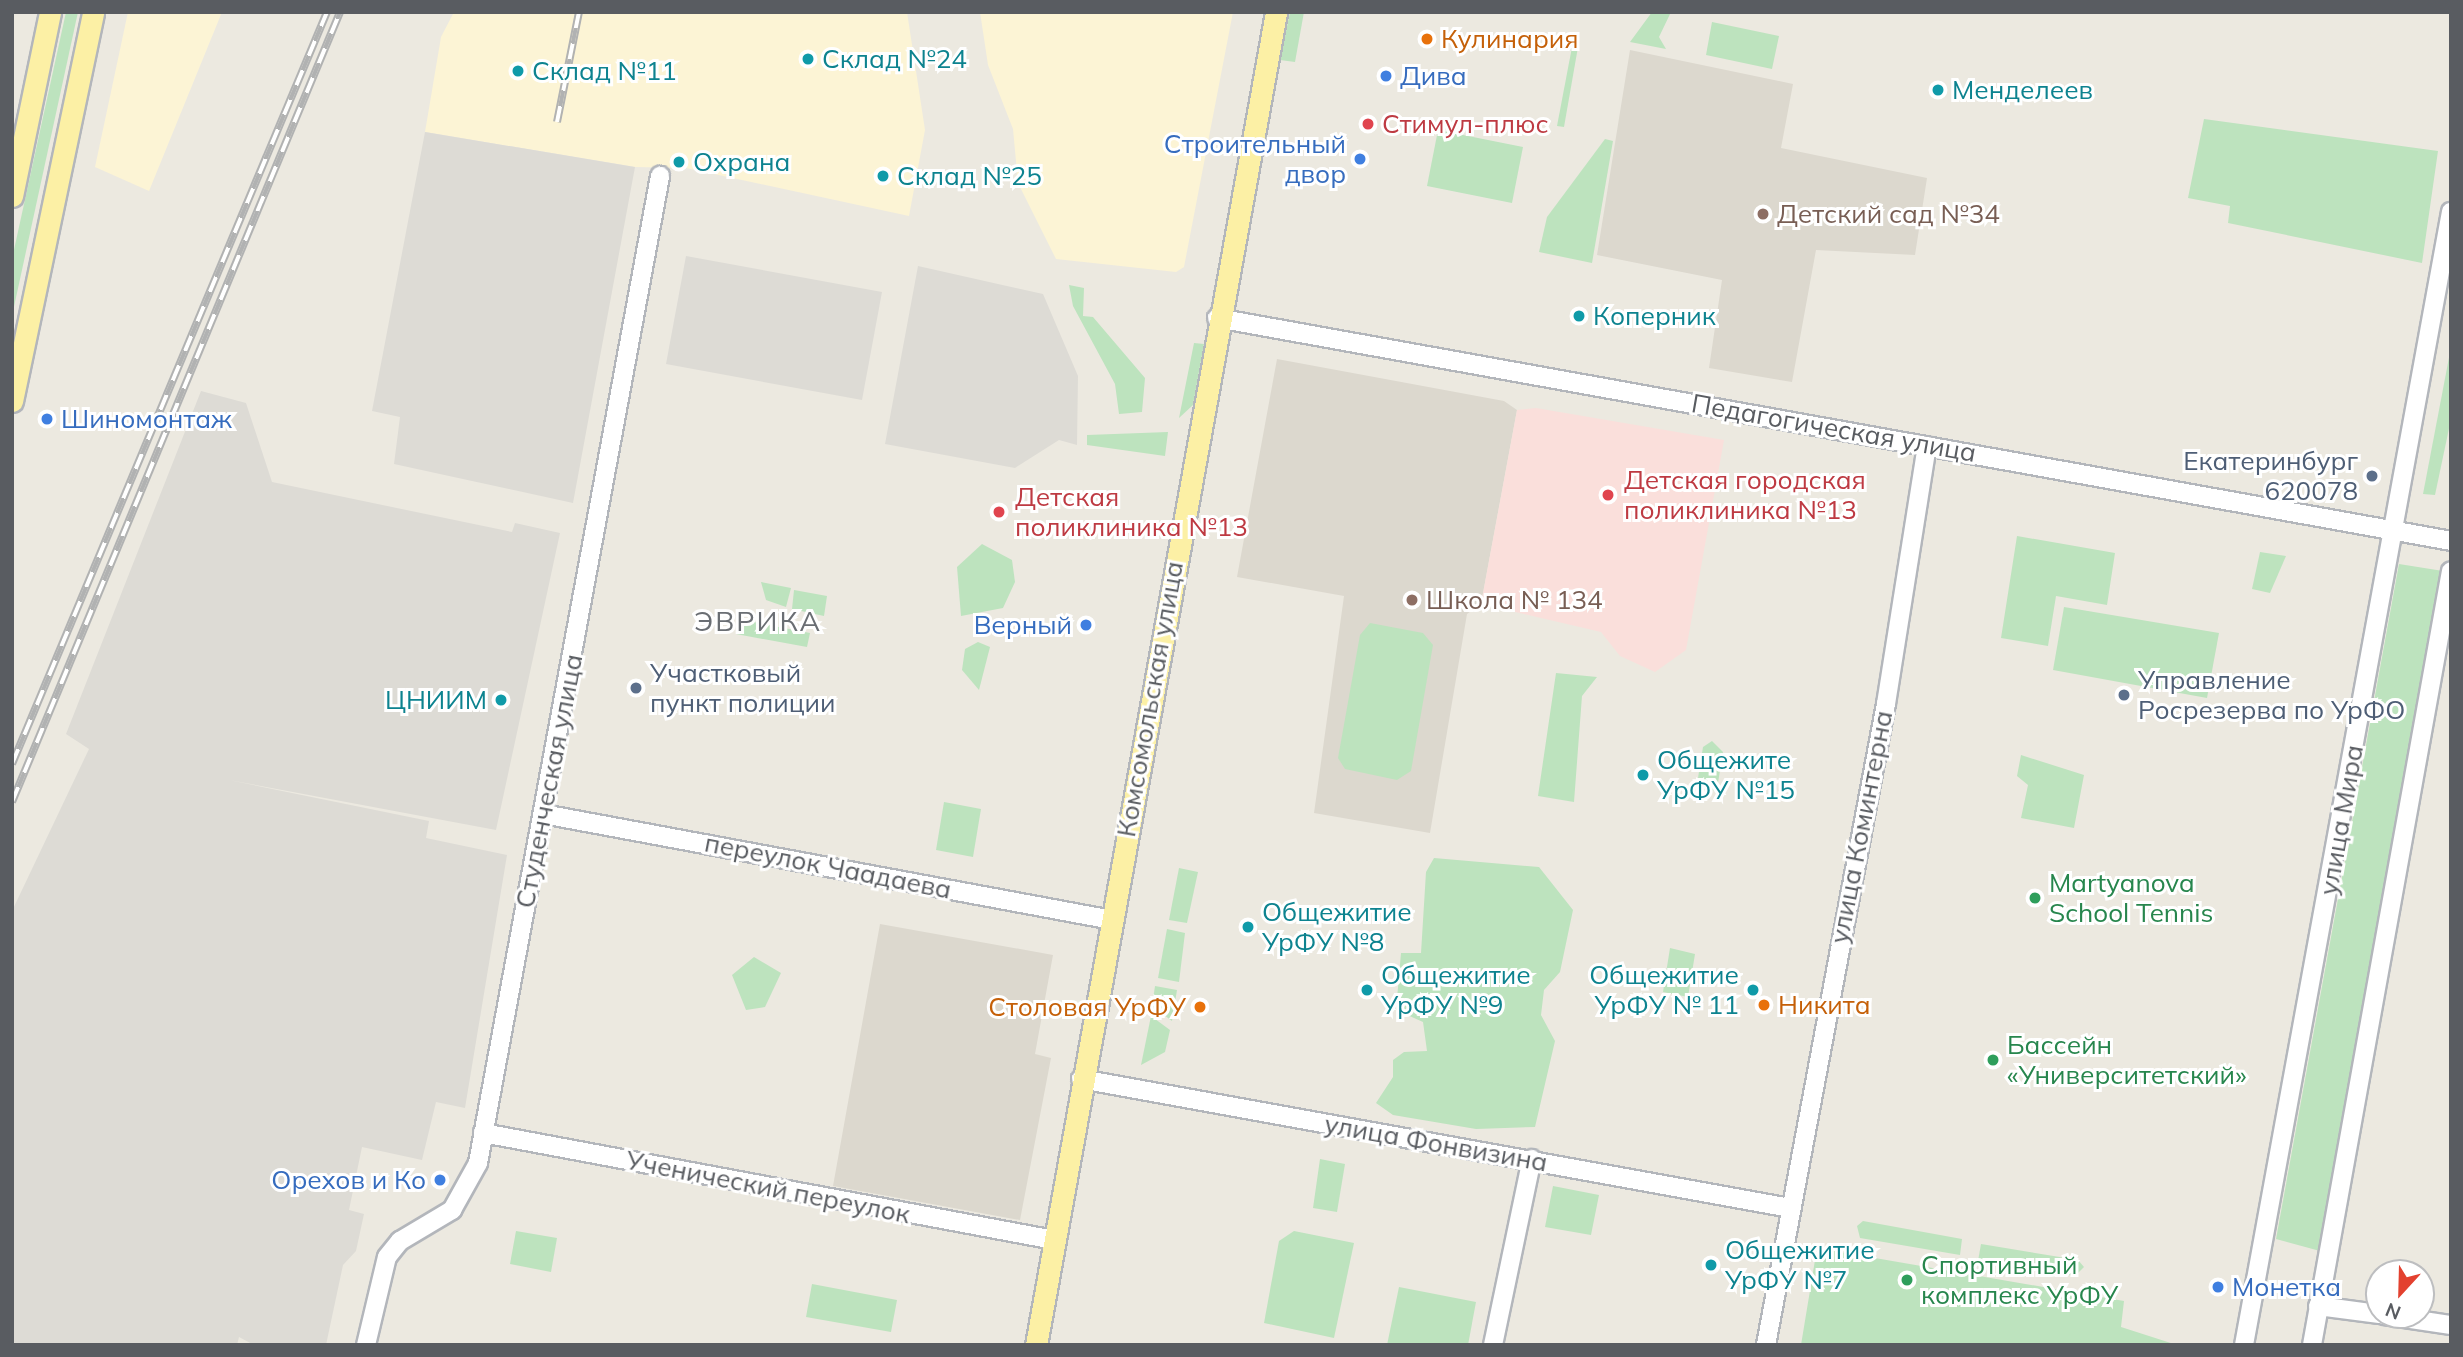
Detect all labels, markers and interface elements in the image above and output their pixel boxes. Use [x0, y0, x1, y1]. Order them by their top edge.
place label: Кулинария [1441, 23, 1578, 55]
marker: Кулинария [1419, 31, 1435, 47]
place label: Склад №24 [822, 43, 967, 75]
marker: Склад №24 [800, 51, 816, 67]
place label: Склад №11 [532, 55, 677, 87]
place label: Дива [1400, 60, 1467, 92]
marker: Склад №11 [510, 63, 526, 79]
marker: Дива [1378, 68, 1394, 84]
place label: Менделеев [1952, 74, 2093, 106]
marker: Менделеев [1930, 82, 1946, 98]
place label: Стимул-плюс [1382, 108, 1549, 140]
marker: Стимул-плюс [1360, 116, 1376, 132]
place label: Строительный двор [1164, 128, 1346, 190]
place label: Охрана [693, 146, 790, 178]
marker: Строительный двор [1352, 151, 1368, 167]
marker: Охрана [671, 154, 687, 170]
place label: Склад №25 [897, 160, 1042, 192]
marker: Склад №25 [875, 168, 891, 184]
place label: Детский сад №34 [1777, 198, 2000, 230]
marker: Детский сад №34 [1755, 206, 1771, 222]
place label: Коперник [1593, 300, 1716, 332]
marker: Коперник [1571, 308, 1587, 324]
street label: Педагогическая улица [1689, 388, 1979, 468]
place label: Шиномонтаж [61, 403, 232, 435]
marker: Шиномонтаж [39, 411, 55, 427]
place label: Екатеринбург 620078 [2183, 445, 2358, 506]
place label: Детская городская поликлиника №13 [1624, 464, 1866, 526]
marker: Екатеринбург 620078 [2364, 468, 2380, 484]
place label: Детская поликлиника №13 [1015, 481, 1248, 542]
marker: Детская городская поликлиника №13 [1598, 485, 1618, 505]
marker: Детская поликлиника №13 [989, 502, 1009, 522]
street label: Комсомольская улица [1110, 559, 1190, 839]
place label: Школа № 134 [1426, 584, 1603, 616]
marker: Школа № 134 [1404, 592, 1420, 608]
district label: ЭВРИКА [695, 604, 821, 638]
place label: Верный [974, 609, 1072, 641]
marker: Верный [1078, 617, 1094, 633]
street label: Студенческая улица [509, 651, 589, 911]
place label: Участковый пункт полиции [650, 657, 836, 718]
place label: Управление Росрезерва по УрФО [2138, 664, 2405, 726]
marker: Участковый пункт полиции [628, 680, 644, 696]
place label: ЦНИИМ [385, 684, 487, 716]
marker: Управление Росрезерва по УрФО [2116, 687, 2132, 703]
marker: ЦНИИМ [493, 692, 509, 708]
street label: улица Коминтерна [1823, 708, 1899, 946]
street label: улица Мира [2312, 742, 2370, 898]
place label: Общежите УрФУ №15 [1657, 744, 1795, 806]
marker: Общежите УрФУ №15 [1635, 767, 1651, 783]
street label: переулок Чаадаева [702, 827, 954, 905]
place label: Martyanova School Tennis [2049, 867, 2213, 928]
marker: Martyanova School Tennis [2027, 890, 2043, 906]
place label: Общежитие УрФУ №8 [1262, 896, 1412, 958]
marker: Общежитие УрФУ №8 [1240, 919, 1256, 935]
place label: Общежитие УрФУ №9 [1381, 959, 1531, 1020]
place label: Общежитие УрФУ № 11 [1589, 959, 1739, 1020]
marker: Общежитие УрФУ №9 [1359, 982, 1375, 998]
marker: Общежитие УрФУ № 11 [1745, 982, 1761, 998]
place label: Никита [1778, 989, 1871, 1021]
place label: Столовая УрФУ [988, 991, 1186, 1023]
marker: Никита [1756, 997, 1772, 1013]
marker: Столовая УрФУ [1192, 999, 1208, 1015]
place label: Бассейн «Университетский» [2007, 1029, 2246, 1090]
marker: Бассейн «Университетский» [1985, 1052, 2001, 1068]
street label: улица Фонвизина [1322, 1108, 1550, 1178]
street label: Ученический переулок [623, 1144, 913, 1230]
place label: Орехов и Ко [271, 1164, 426, 1196]
marker: Орехов и Ко [432, 1172, 448, 1188]
place label: Общежитие УрФУ №7 [1725, 1234, 1875, 1296]
place label: Спортивный комплекс УрФУ [1921, 1249, 2118, 1310]
marker: Общежитие УрФУ №7 [1703, 1257, 1719, 1273]
north arrow [2365, 1259, 2435, 1329]
place label: Монетка [2232, 1271, 2341, 1303]
marker: Спортивный комплекс УрФУ [1899, 1272, 1915, 1288]
marker: Монетка [2210, 1279, 2226, 1295]
text: N [2382, 1298, 2404, 1325]

